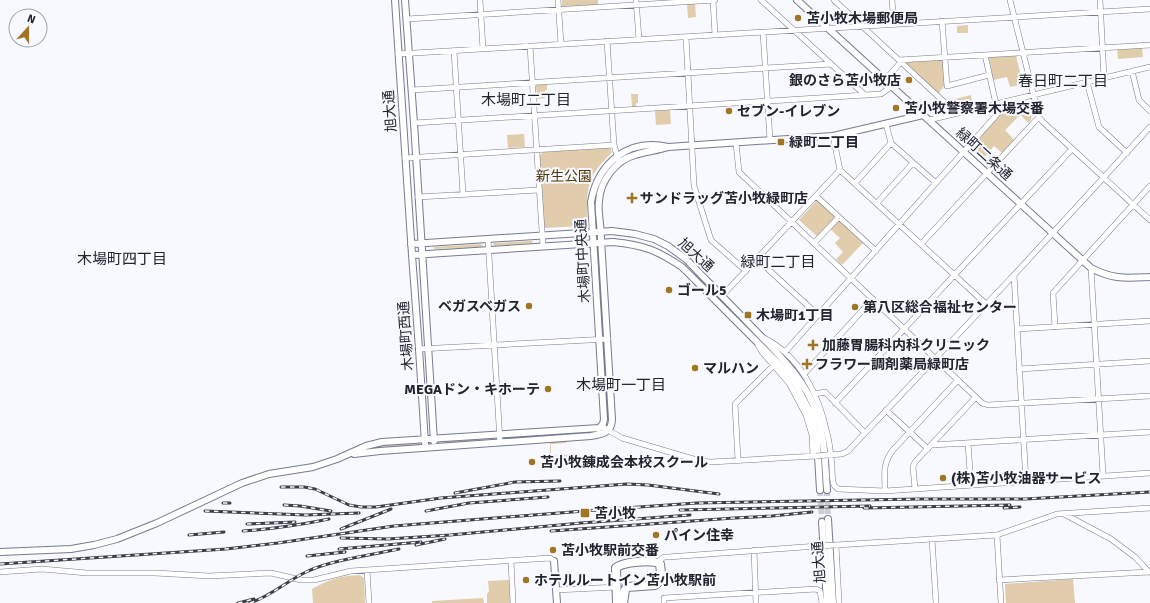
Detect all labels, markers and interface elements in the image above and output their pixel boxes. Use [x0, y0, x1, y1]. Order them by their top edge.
north arrow [8, 8, 48, 48]
place label: 苫小牧木場郵便局 [806, 10, 918, 27]
text: N [26, 12, 37, 27]
marker: 苫小牧木場郵便局 [793, 13, 803, 23]
place label: 銀のさら苫小牧店 [789, 72, 901, 89]
district label: 春日町二丁目 [1018, 72, 1108, 90]
marker: 銀のさら苫小牧店 [904, 75, 914, 85]
street label: 旭大通 [380, 89, 400, 133]
district label: 木場町二丁目 [481, 91, 571, 109]
place label: 苫小牧警察署木場交番 [904, 100, 1044, 117]
place label: セブン-イレブン [737, 103, 840, 120]
marker: 苫小牧警察署木場交番 [891, 103, 901, 113]
marker: セブン-イレブン [724, 106, 734, 116]
street label: 緑町二条通 [952, 124, 1016, 184]
place label: 緑町二丁目 [789, 134, 859, 151]
marker: 緑町二丁目 [776, 137, 786, 147]
park label: 新生公園 [536, 168, 592, 185]
place label: サンドラッグ苫小牧緑町店 [640, 190, 808, 207]
marker: サンドラッグ苫小牧緑町店 [627, 193, 637, 203]
street label: 木場町中央通 [572, 219, 594, 303]
street label: 旭大通 [675, 235, 717, 275]
district label: 木場町四丁目 [77, 250, 167, 268]
district label: 緑町二丁目 [740, 253, 816, 271]
place label: ゴール5 [677, 282, 727, 299]
marker: ゴール5 [664, 285, 674, 295]
place label: ベガスベガス [438, 298, 521, 315]
place label: 第八区総合福祉センター [863, 299, 1017, 316]
street label: 木場町西通 [395, 300, 417, 372]
marker: ベガスベガス [524, 301, 534, 311]
marker: 第八区総合福祉センター [850, 302, 860, 312]
place label: 木場町1丁目 [756, 307, 834, 324]
marker: 木場町1丁目 [743, 310, 753, 320]
place label: 加藤胃腸科内科クリニック [822, 337, 990, 354]
marker: 加藤胃腸科内科クリニック [807, 339, 819, 351]
place label: フラワー調剤薬局緑町店 [815, 356, 969, 373]
marker: フラワー調剤薬局緑町店 [802, 359, 812, 369]
place label: マルハン [703, 360, 759, 377]
marker: マルハン [690, 363, 700, 373]
district label: 木場町一丁目 [576, 376, 666, 394]
place label: MEGAドン・キホーテ [404, 381, 540, 398]
marker: MEGAドン・キホーテ [543, 384, 553, 394]
place label: 苫小牧錬成会本校スクール [540, 454, 708, 471]
marker: 苫小牧錬成会本校スクール [527, 457, 537, 467]
place label: (株)苫小牧油器サービス [951, 470, 1102, 487]
marker: (株)苫小牧油器サービス [938, 473, 948, 483]
place label: 苫小牧 [594, 505, 636, 522]
marker: 苫小牧 [579, 507, 591, 519]
place label: パイン住幸 [664, 527, 734, 544]
marker: パイン住幸 [651, 530, 661, 540]
street label: 旭大通 [809, 540, 829, 584]
place label: 苫小牧駅前交番 [561, 542, 659, 559]
marker: 苫小牧駅前交番 [548, 545, 558, 555]
place label: ホテルルートイン苫小牧駅前 [534, 572, 716, 589]
marker: ホテルルートイン苫小牧駅前 [521, 575, 531, 585]

